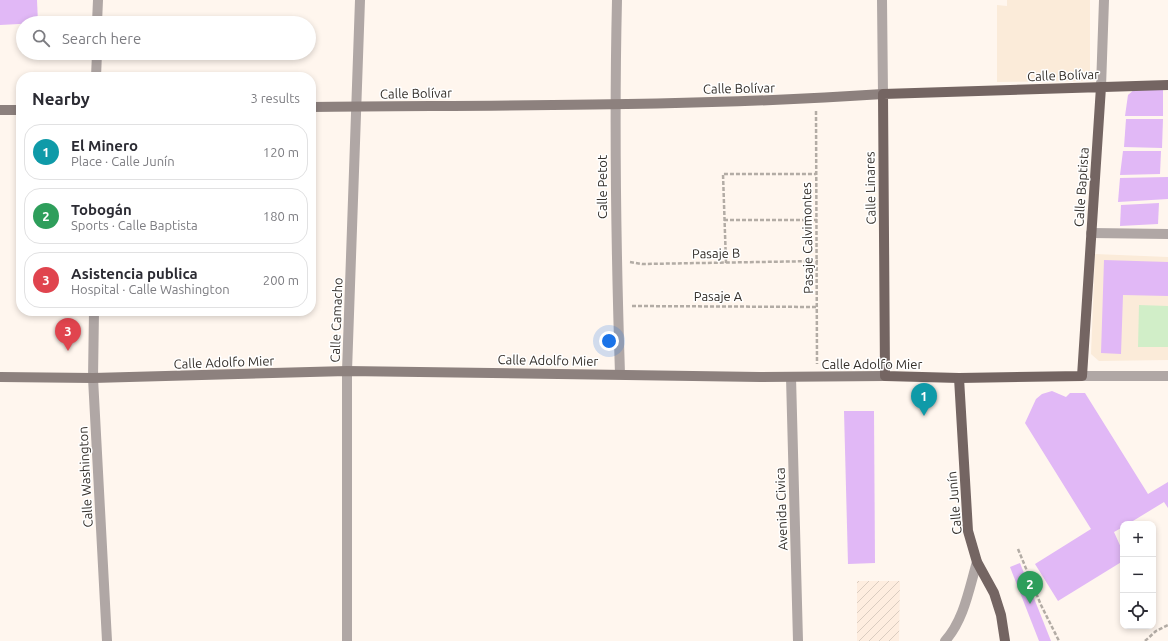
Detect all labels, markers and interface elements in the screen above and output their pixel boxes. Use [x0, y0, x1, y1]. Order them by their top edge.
search box [16, 16, 316, 60]
icon: search [30, 27, 52, 49]
text: Search here [62, 30, 141, 47]
street label: Calle Bolívar [1027, 67, 1099, 83]
street label: Calle Bolívar [703, 80, 775, 96]
street label: Calle Bolívar [380, 85, 452, 101]
text: Nearby [32, 89, 90, 108]
text: 3 results [250, 91, 300, 105]
text: El Minero [71, 137, 138, 154]
text: 1 [42, 145, 50, 159]
text: 120 m [263, 145, 299, 159]
street label: Calle Baptista [1071, 147, 1091, 227]
street label: Calle Linares [862, 151, 878, 225]
text: Place · Calle Junín [71, 154, 175, 168]
street label: Calle Petot [595, 155, 609, 219]
street label: Pasaje Calvimontes [799, 182, 815, 294]
text: Tobogán [71, 201, 132, 218]
text: 2 [42, 209, 50, 223]
text: 180 m [263, 209, 299, 223]
text: Sports · Calle Baptista [71, 218, 198, 232]
street label: Pasaje B [692, 246, 740, 260]
text: Asistencia publica [71, 265, 198, 282]
text: 3 [42, 273, 50, 287]
text: 200 m [263, 273, 299, 287]
street label: Calle Camacho [328, 277, 344, 363]
text: Hospital · Calle Washington [71, 282, 230, 296]
street label: Pasaje A [694, 289, 743, 303]
pin: 3 [55, 318, 81, 351]
your location [599, 331, 619, 351]
street label: Calle Adolfo Mier [498, 352, 599, 368]
street label: Calle Adolfo Mier [173, 353, 275, 371]
street label: Calle Adolfo Mier [822, 357, 922, 371]
pin: 1 [911, 383, 937, 416]
street label: Calle Washington [75, 426, 95, 528]
street label: Avenida Civica [773, 467, 789, 551]
street label: Calle Junín [944, 471, 964, 535]
map controls [1120, 521, 1156, 629]
button: + [1120, 521, 1156, 557]
button: − [1120, 557, 1156, 593]
pin: 2 [1017, 571, 1043, 604]
button: locate [1120, 593, 1156, 629]

